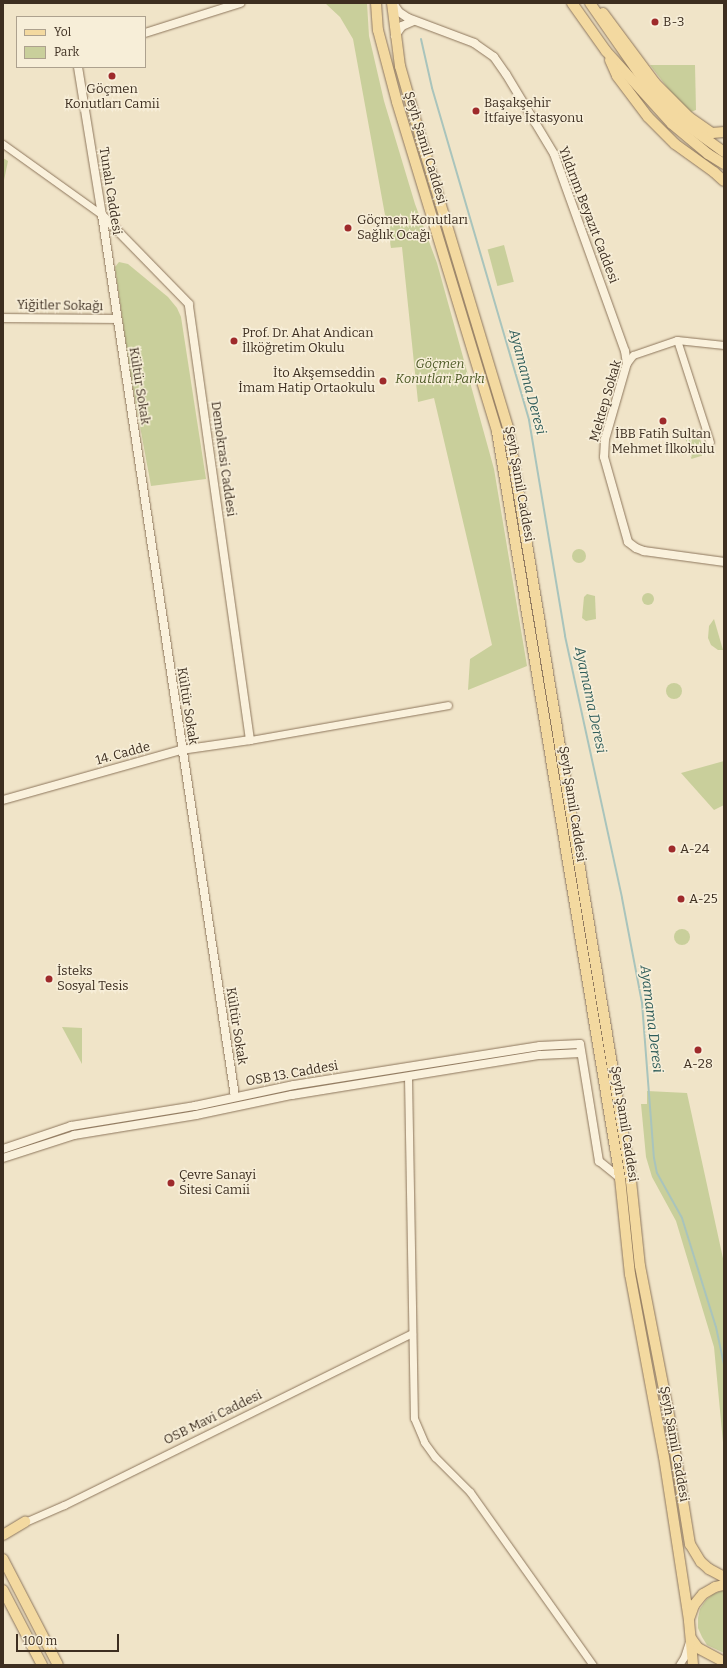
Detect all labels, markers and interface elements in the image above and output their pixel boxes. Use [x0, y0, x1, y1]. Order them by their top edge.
place label: B-3 [663, 14, 684, 30]
legend [16, 16, 146, 68]
marker: B-3 [650, 17, 660, 27]
text: Yol [54, 25, 71, 39]
text: Park [54, 45, 79, 59]
marker: Göçmen Konutları Camii [107, 71, 117, 81]
place label: Göçmen Konutları Camii [64, 82, 160, 113]
street label: Şeyh Şamil Caddesi [400, 90, 450, 206]
place label: Başakşehir İtfaiye İstasyonu [484, 96, 583, 127]
marker: Başakşehir İtfaiye İstasyonu [471, 106, 481, 116]
street label: Yıldırım Beyazıt Caddesi [555, 144, 621, 286]
street label: Tunalı Caddesi [95, 146, 125, 236]
place label: Göçmen Konutları Sağlık Ocağı [357, 213, 468, 244]
marker: Göçmen Konutları Sağlık Ocağı [342, 222, 354, 234]
street label: Yiğitler Sokağı [17, 297, 103, 315]
place label: Prof. Dr. Ahat Andican İlköğretim Okulu [242, 326, 373, 357]
water label: Ayamama Deresi [505, 328, 549, 436]
marker: Prof. Dr. Ahat Andican İlköğretim Okulu [229, 336, 239, 346]
street label: Kültür Sokak [125, 346, 153, 426]
park label: Göçmen Konutları Parkı [395, 357, 485, 388]
street label: Mektep Sokak [587, 358, 625, 444]
place label: İto Akşemseddin İmam Hatip Ortaokulu [238, 366, 375, 397]
marker: İto Akşemseddin İmam Hatip Ortaokulu [378, 376, 388, 386]
street label: Demokrasi Caddesi [207, 400, 239, 518]
marker: İBB Fatih Sultan Mehmet İlkokulu [658, 416, 668, 426]
street label: Şeyh Şamil Caddesi [501, 425, 537, 543]
place label: İBB Fatih Sultan Mehmet İlkokulu [611, 427, 715, 458]
water label: Ayamama Deresi [571, 645, 609, 755]
street label: Kültür Sokak [173, 666, 201, 746]
street label: 14. Cadde [94, 739, 152, 769]
street label: Şeyh Şamil Caddesi [555, 745, 589, 863]
place label: A-24 [680, 841, 709, 857]
marker: A-24 [667, 844, 677, 854]
place label: A-25 [689, 891, 718, 907]
marker: A-25 [676, 894, 686, 904]
place label: İsteks Sosyal Tesis [57, 964, 128, 995]
water label: Ayamama Deresi [636, 964, 666, 1074]
marker: İsteks Sosyal Tesis [44, 974, 54, 984]
street label: Kültür Sokak [222, 986, 250, 1066]
marker: A-28 [693, 1045, 703, 1055]
place label: A-28 [683, 1056, 713, 1072]
street label: OSB 13. Caddesi [245, 1058, 339, 1090]
street label: Şeyh Şamil Caddesi [607, 1065, 641, 1183]
place label: Çevre Sanayi Sitesi Camii [179, 1168, 256, 1199]
marker: Çevre Sanayi Sitesi Camii [166, 1178, 176, 1188]
street label: Şeyh Şamil Caddesi [656, 1385, 692, 1503]
street label: OSB Mavi Caddesi [161, 1387, 265, 1449]
scale bar [18, 1626, 121, 1652]
text: 100 m [23, 1634, 57, 1648]

